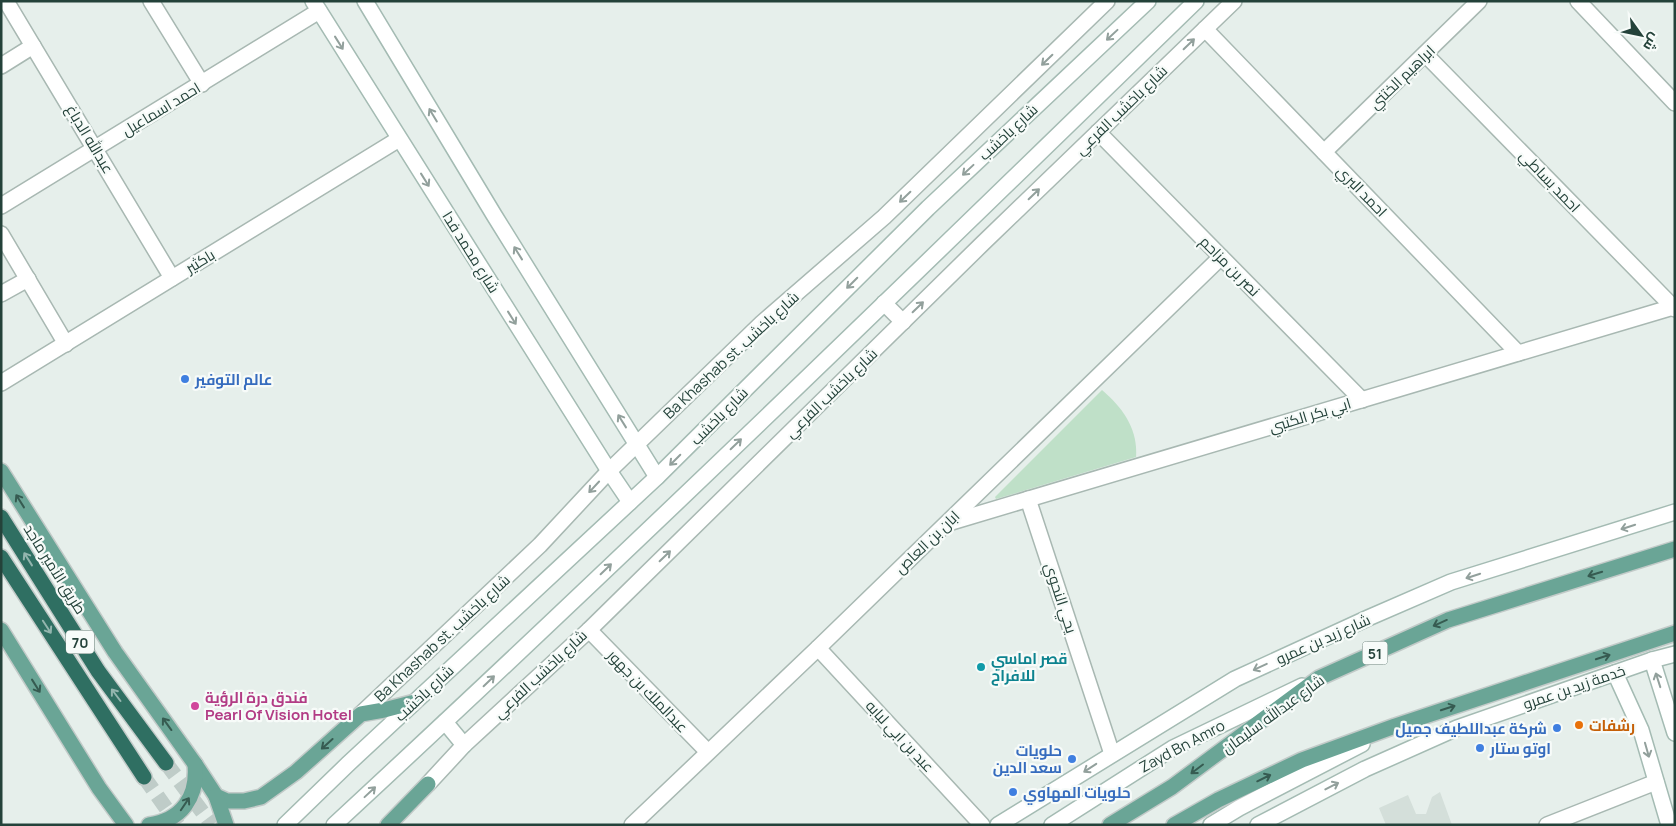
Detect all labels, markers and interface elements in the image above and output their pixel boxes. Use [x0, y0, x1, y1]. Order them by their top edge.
north arrow [1616, 10, 1666, 60]
one-way arrow [1106, 29, 1119, 41]
text: ش [1639, 30, 1665, 55]
one-way arrow [334, 35, 344, 49]
one-way arrow [1183, 38, 1195, 50]
street label: ابراهيم الختني [1364, 40, 1441, 115]
one-way arrow [1041, 53, 1053, 65]
street label: شارع باخشب الفرعي [1070, 60, 1173, 161]
street label: احمد اسماعيل [118, 77, 204, 141]
street label: شارع باخشب [974, 99, 1043, 166]
street label: عبدالله الدباغ [60, 101, 119, 178]
one-way arrow [428, 108, 438, 122]
street label: احمد بساطي [1513, 145, 1585, 218]
street label: احمد البري [1331, 161, 1392, 223]
one-way arrow [962, 164, 975, 176]
one-way arrow [421, 173, 431, 187]
one-way arrow [1028, 188, 1041, 200]
one-way arrow [899, 191, 911, 203]
street label: شارع محمد فدا [437, 207, 505, 298]
street label: نصر بن مزاحم [1195, 231, 1265, 301]
street label: باكثير [180, 244, 219, 279]
one-way arrow [512, 247, 522, 261]
one-way arrow [846, 277, 858, 290]
street label: Ba Khashab st. شارع باخشب [660, 288, 802, 422]
one-way arrow [912, 301, 924, 313]
one-way arrow [507, 310, 517, 324]
street label: شارع باخشب الفرعي [780, 343, 883, 444]
place label: عالم التوفير [194, 369, 272, 390]
marker: عالم التوفير [179, 373, 191, 385]
street label: شارع باخشب [686, 383, 752, 449]
street label: ابي بكر الكتبي [1266, 393, 1354, 439]
one-way arrow [616, 415, 626, 429]
one-way arrow [730, 438, 743, 450]
one-way arrow [669, 453, 681, 466]
one-way arrow [588, 480, 600, 493]
one-way arrow [15, 494, 25, 508]
street label: ابان بن العاص [890, 506, 964, 578]
street label: طريق الأمير ماجد [19, 520, 91, 618]
one-way arrow [1621, 522, 1637, 532]
one-way arrow [658, 550, 671, 562]
one-way arrow [22, 553, 32, 567]
street label: يحي النحوي [1038, 560, 1082, 637]
one-way arrow [600, 563, 612, 575]
one-way arrow [1587, 570, 1603, 579]
street label: Ba Khashab st. شارع باخشب [371, 571, 513, 705]
one-way arrow [1466, 571, 1482, 581]
street label: شارع زيد بن عمرو [1272, 609, 1374, 670]
one-way arrow [1433, 619, 1448, 629]
one-way arrow [42, 620, 52, 634]
street label: شارع باخشب الفرعي [488, 625, 593, 725]
road number: 70 [66, 630, 94, 654]
road number: 51 [1362, 641, 1388, 664]
street label: عبدالملك بن جهور [602, 644, 693, 737]
place label: قصر اماسي للافراح [991, 648, 1067, 686]
one-way arrow [1594, 651, 1610, 661]
street label: خدمة زيد بن عمرو [1520, 660, 1628, 714]
street label: شارع باخشب [391, 661, 457, 725]
marker: قصر اماسي للافراح [975, 661, 987, 673]
one-way arrow [1253, 663, 1268, 673]
street label: شارع عبدالله سليمان [1217, 670, 1329, 759]
one-way arrow [1653, 673, 1662, 688]
one-way arrow [482, 675, 495, 687]
one-way arrow [32, 679, 42, 693]
place label: فندق درة الرؤية Pearl Of Vision Hotel [205, 687, 352, 725]
one-way arrow [111, 688, 121, 702]
street label: عبد بن ابي لبابه [860, 695, 939, 778]
marker: فندق درة الرؤية Pearl Of Vision Hotel [189, 700, 201, 712]
one-way arrow [1440, 703, 1456, 712]
street label: Zayd Bn Amro [1136, 715, 1229, 777]
place label: رشفات [1589, 715, 1635, 736]
one-way arrow [162, 718, 172, 732]
place label: شركة عبداللطيف جميل [1395, 718, 1547, 739]
marker: رشفات [1573, 719, 1585, 731]
marker: شركة عبداللطيف جميل [1551, 722, 1563, 734]
place label: اوتو ستار [1489, 738, 1551, 759]
one-way arrow [321, 739, 334, 750]
place label: حلويات سعد الدين [993, 740, 1062, 778]
marker: اوتو ستار [1474, 742, 1486, 754]
one-way arrow [1642, 742, 1652, 758]
marker: حلويات سعد الدين [1066, 753, 1078, 765]
one-way arrow [1084, 763, 1098, 773]
one-way arrow [1190, 764, 1204, 774]
one-way arrow [1256, 773, 1271, 782]
one-way arrow [1324, 781, 1339, 790]
place label: حلويات المهاوي [1023, 782, 1131, 805]
one-way arrow [363, 786, 376, 798]
marker: حلويات المهاوي [1007, 786, 1019, 798]
one-way arrow [180, 797, 190, 811]

